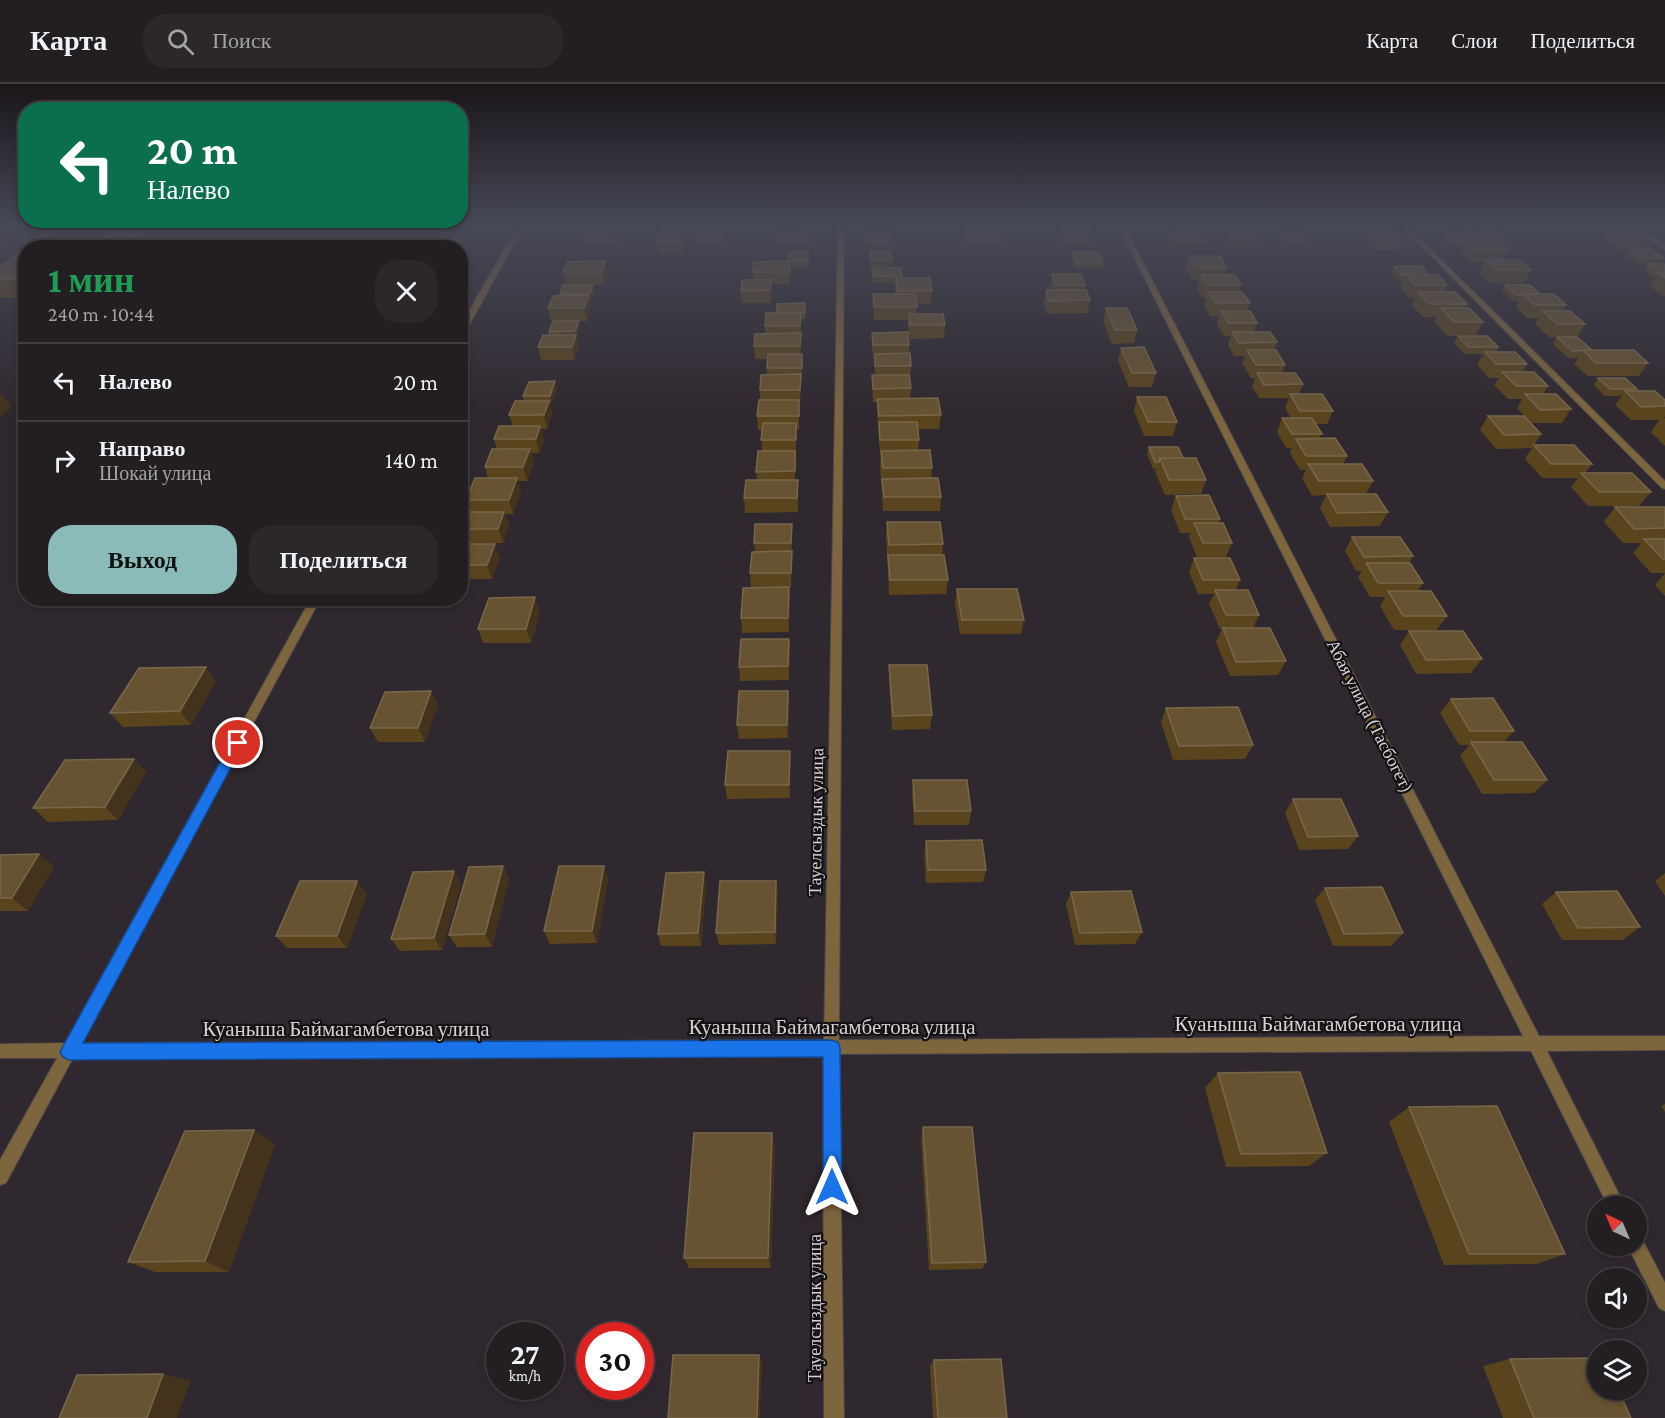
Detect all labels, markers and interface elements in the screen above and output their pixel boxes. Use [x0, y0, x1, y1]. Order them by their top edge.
search box [143, 14, 563, 68]
text: Карта [30, 25, 107, 56]
icon: search [164, 25, 197, 58]
text: Поиск [212, 28, 271, 53]
text: Карта [1366, 29, 1418, 53]
text: Слои [1451, 29, 1497, 53]
text: Поделиться [1530, 29, 1635, 53]
icon: left [48, 126, 126, 204]
text: 20 m [147, 126, 238, 173]
text: Налево [147, 175, 230, 205]
text: 1 мин [48, 260, 134, 300]
button: close [375, 260, 438, 323]
text: 240 m · 10:44 [48, 303, 154, 325]
icon: left [48, 366, 81, 399]
text: Налево [99, 369, 172, 394]
text: 20 m [393, 370, 438, 395]
text: Направо [99, 436, 185, 461]
icon: right [48, 444, 81, 477]
text: 140 m [385, 448, 438, 473]
text: Шокай улица [99, 462, 211, 484]
button: Выход [48, 525, 237, 594]
button: Поделиться [249, 525, 438, 594]
street label: Абая улица (Тасбогет) [1322, 636, 1417, 796]
pin [212, 717, 263, 768]
icon: arrive [221, 726, 254, 759]
street label: Тауелсыздык улица [805, 748, 827, 896]
street label: Куаныша Баймагамбетова улица [1175, 1012, 1462, 1036]
street label: Куаныша Баймагамбетова улица [689, 1015, 976, 1039]
street label: Куаныша Баймагамбетова улица [203, 1017, 490, 1041]
position arrow [800, 1155, 864, 1219]
north arrow [1587, 1196, 1647, 1256]
map controls [1587, 1196, 1647, 1400]
street label: Тауелсыздык улица [805, 1234, 825, 1382]
button: sound [1587, 1268, 1647, 1328]
speed limit sign: 30 [576, 1322, 654, 1400]
text: 27 [510, 1337, 540, 1370]
button: layers [1587, 1340, 1647, 1400]
text: km/h [509, 1368, 541, 1384]

